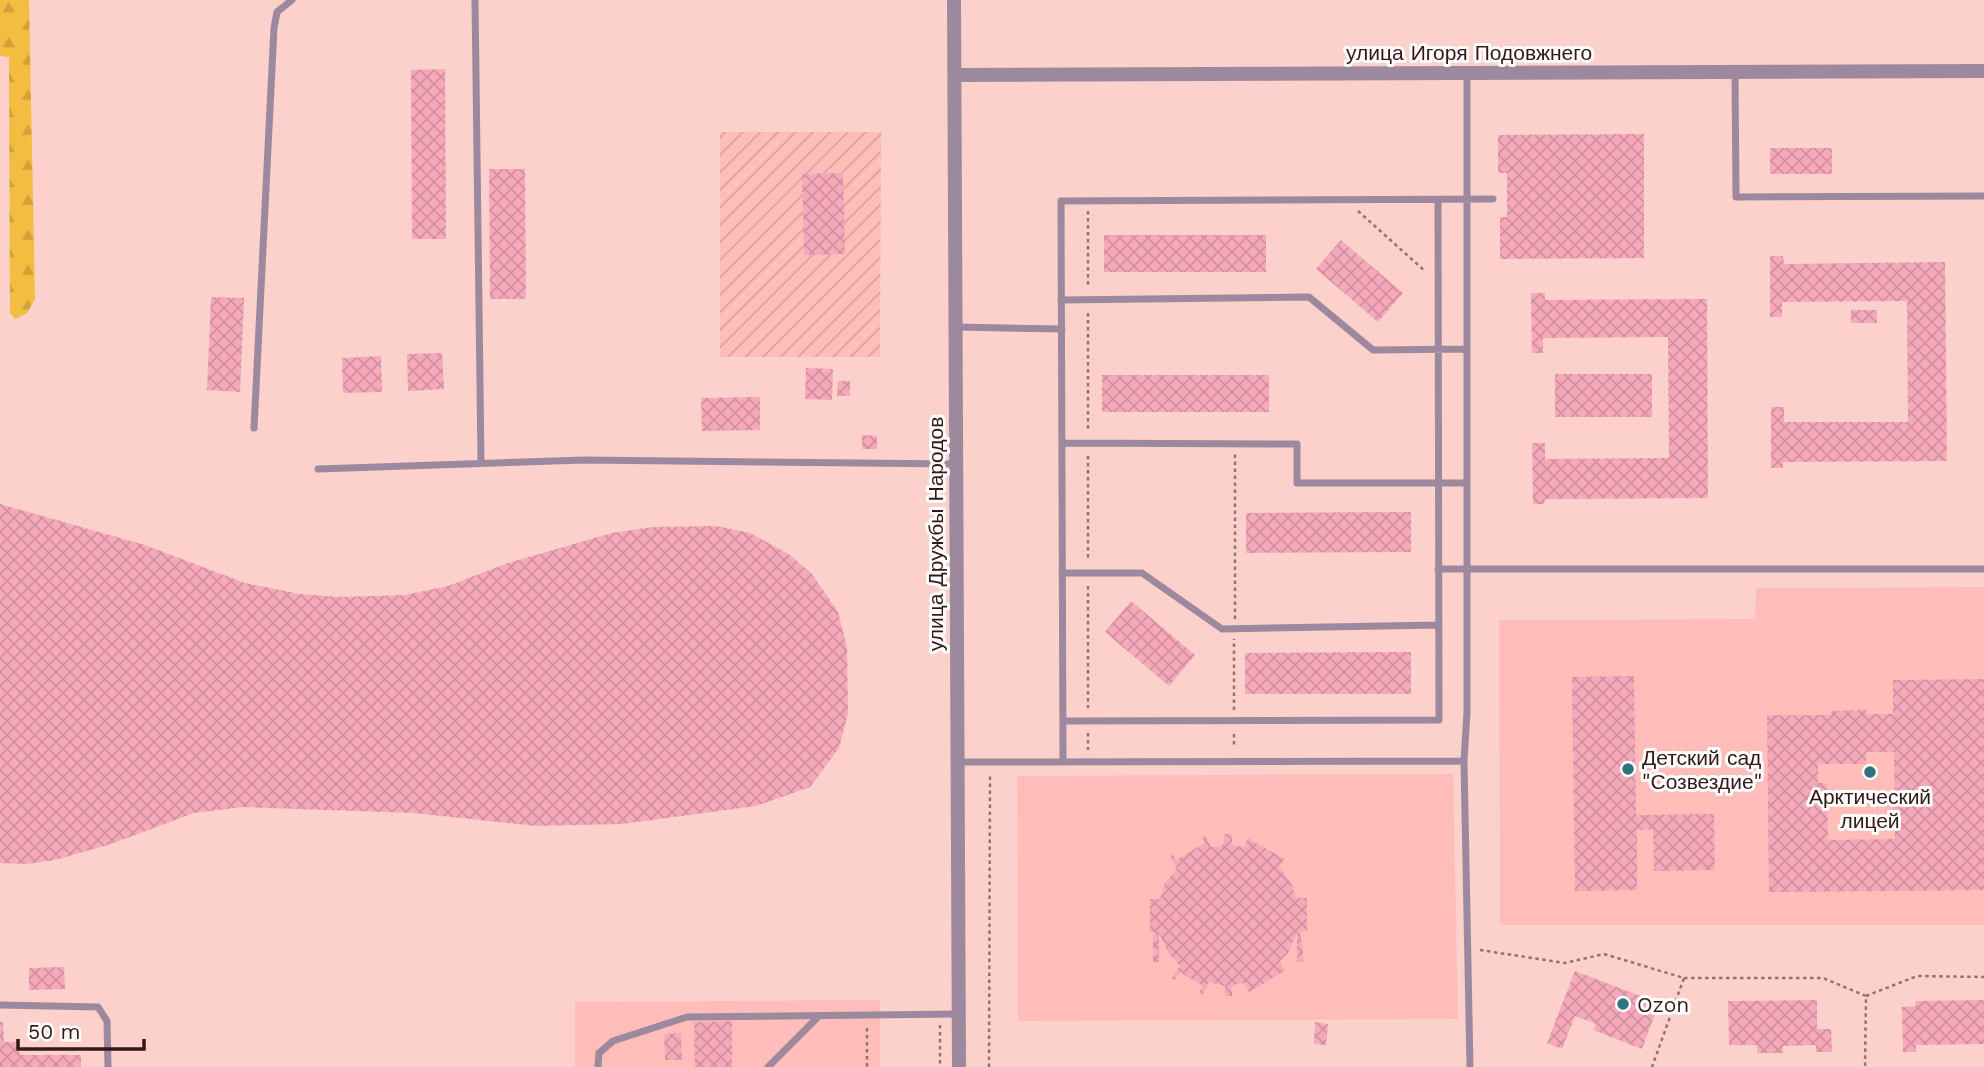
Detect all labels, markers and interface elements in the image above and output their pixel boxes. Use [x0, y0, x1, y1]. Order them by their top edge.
street label: улица Игоря Подовжнего [1346, 40, 1592, 65]
street label: улица Дружбы Народов [923, 417, 948, 651]
place label: Детский сад "Созвездие" [1642, 745, 1762, 794]
marker: Детский сад "Созвездие" [1620, 761, 1636, 777]
marker: Арктический лицей [1862, 764, 1878, 780]
place label: Арктический лицей [1809, 784, 1931, 833]
place label: Ozon [1637, 992, 1689, 1017]
marker: Ozon [1615, 996, 1631, 1012]
scale bar [18, 1007, 144, 1052]
text: 50 m [28, 1019, 80, 1044]

